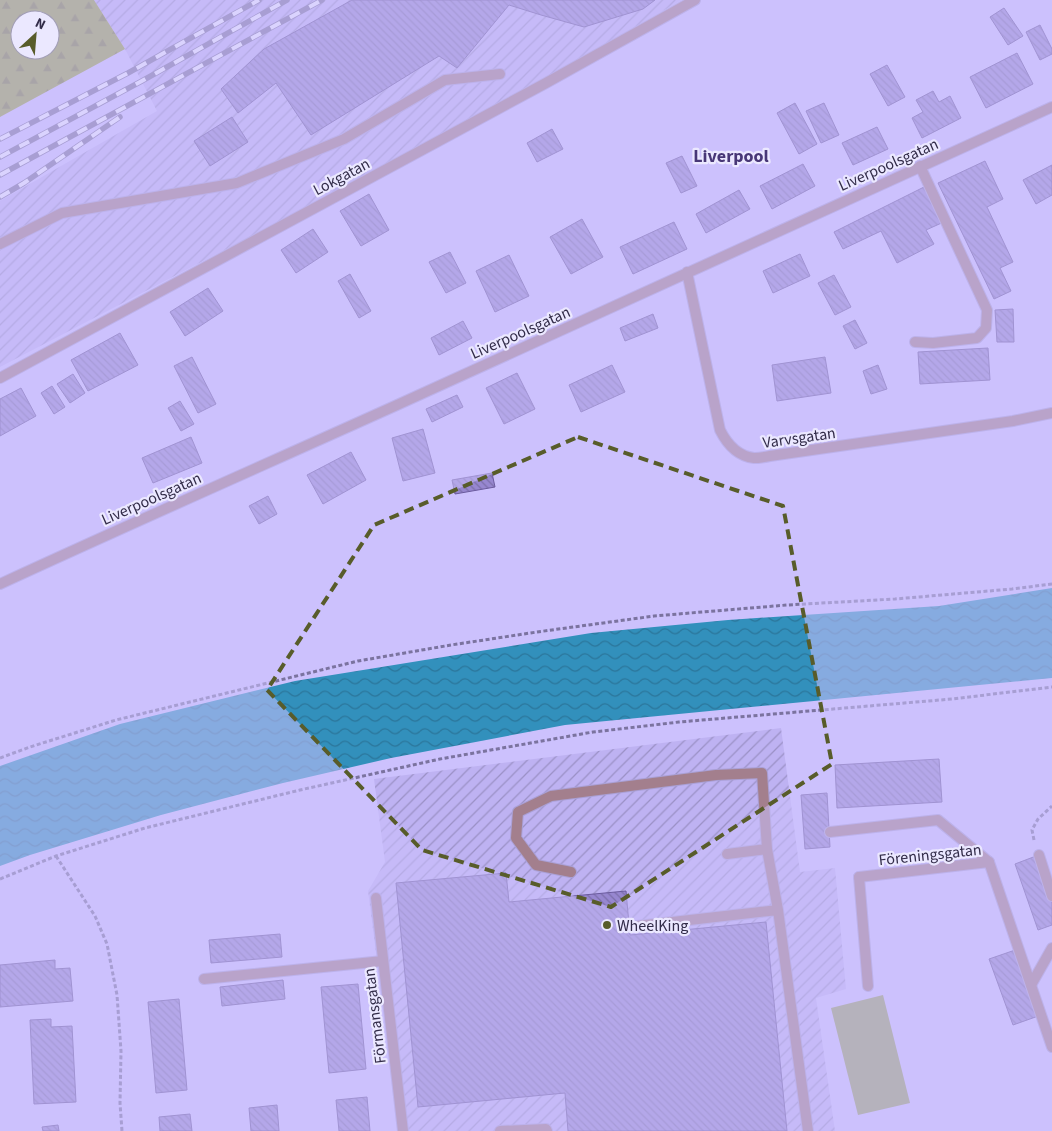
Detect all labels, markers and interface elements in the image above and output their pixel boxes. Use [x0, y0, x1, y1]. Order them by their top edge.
north arrow [10, 10, 60, 60]
text: N [32, 13, 49, 35]
street label: Liverpoolsgatan [835, 133, 942, 197]
district label: Liverpool [693, 144, 769, 169]
street label: Lokgatan [309, 153, 374, 201]
street label: Liverpoolsgatan [467, 301, 574, 365]
street label: Varvsgatan [761, 422, 837, 454]
street label: Liverpoolsgatan [98, 467, 205, 531]
street label: Föreningsgatan [878, 839, 983, 871]
place label: WheelKing [617, 915, 688, 937]
marker: WheelKing [601, 919, 613, 931]
street label: Förmansgatan [358, 967, 392, 1065]

